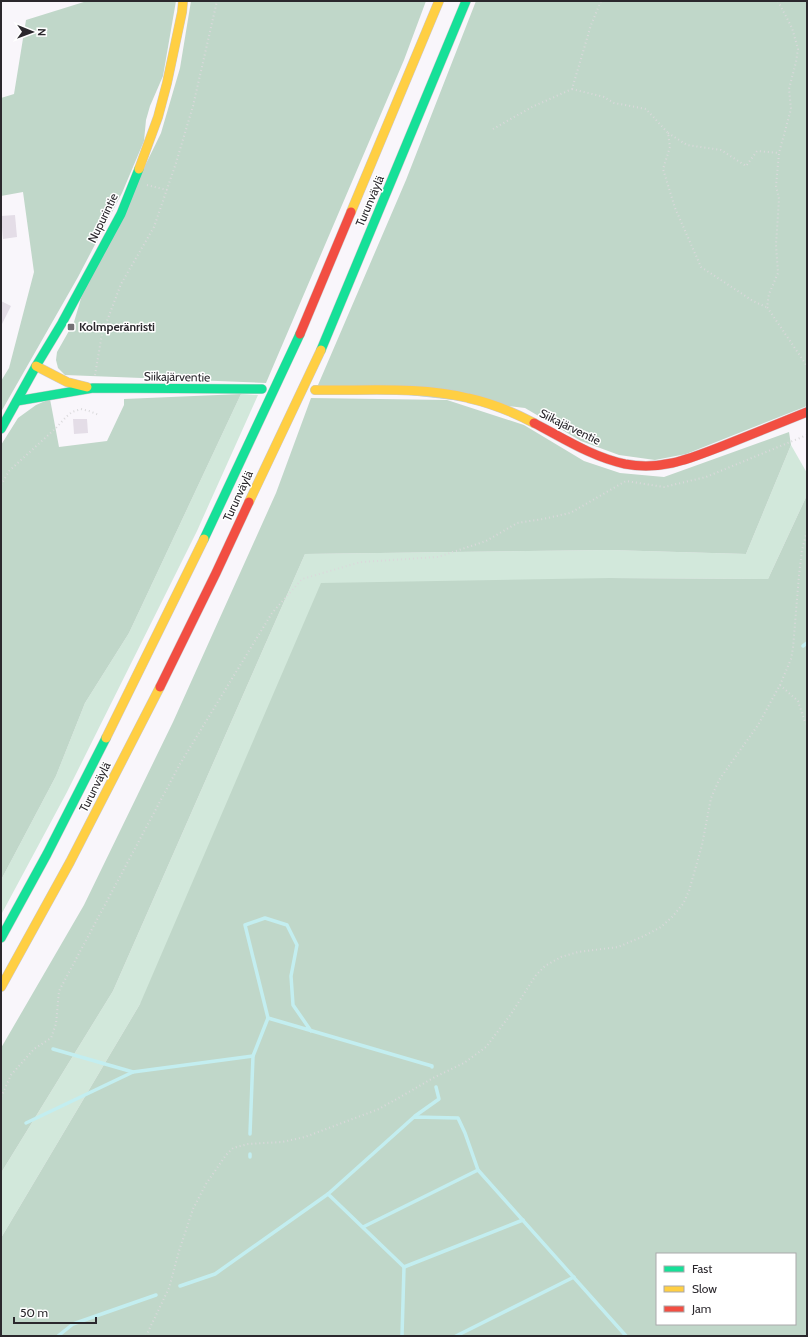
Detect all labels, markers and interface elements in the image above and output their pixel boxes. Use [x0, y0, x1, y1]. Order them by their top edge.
north arrow [12, 12, 52, 52]
text: N [35, 28, 49, 36]
street label: Turunväylä [352, 173, 387, 229]
street label: Nupurintie [84, 191, 121, 245]
place label: Kolmperänristi [79, 319, 155, 334]
marker: Kolmperänristi [66, 322, 76, 332]
street label: Siikajärventie [144, 368, 210, 385]
street label: Siikajärventie [537, 405, 603, 448]
street label: Turunväylä [219, 468, 256, 524]
street label: Turunväylä [76, 759, 114, 814]
legend [656, 1253, 796, 1325]
text: Fast [692, 1261, 712, 1276]
text: Slow [692, 1281, 717, 1296]
scale bar [14, 1299, 96, 1325]
text: Jam [691, 1301, 711, 1316]
text: 50 m [20, 1305, 48, 1320]

